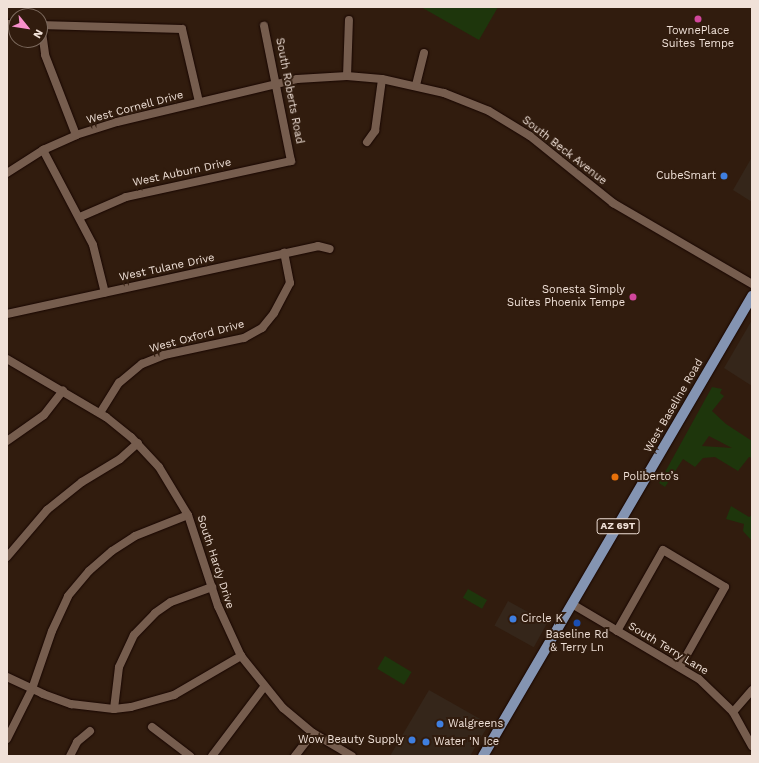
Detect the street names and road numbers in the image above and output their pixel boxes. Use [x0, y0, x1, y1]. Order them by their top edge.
street label: South Roberts Road [272, 37, 306, 145]
street label: West Cornell Drive [85, 89, 185, 127]
street label: South Beck Avenue [519, 114, 609, 188]
street label: West Auburn Drive [131, 156, 233, 190]
street label: West Tulane Drive [118, 251, 216, 285]
street label: West Oxford Drive [148, 318, 246, 356]
street label: West Baseline Road [642, 357, 706, 455]
street label: South Hardy Drive [194, 513, 236, 611]
road number: AZ 69T [596, 518, 640, 534]
street label: South Terry Lane [625, 620, 711, 678]

